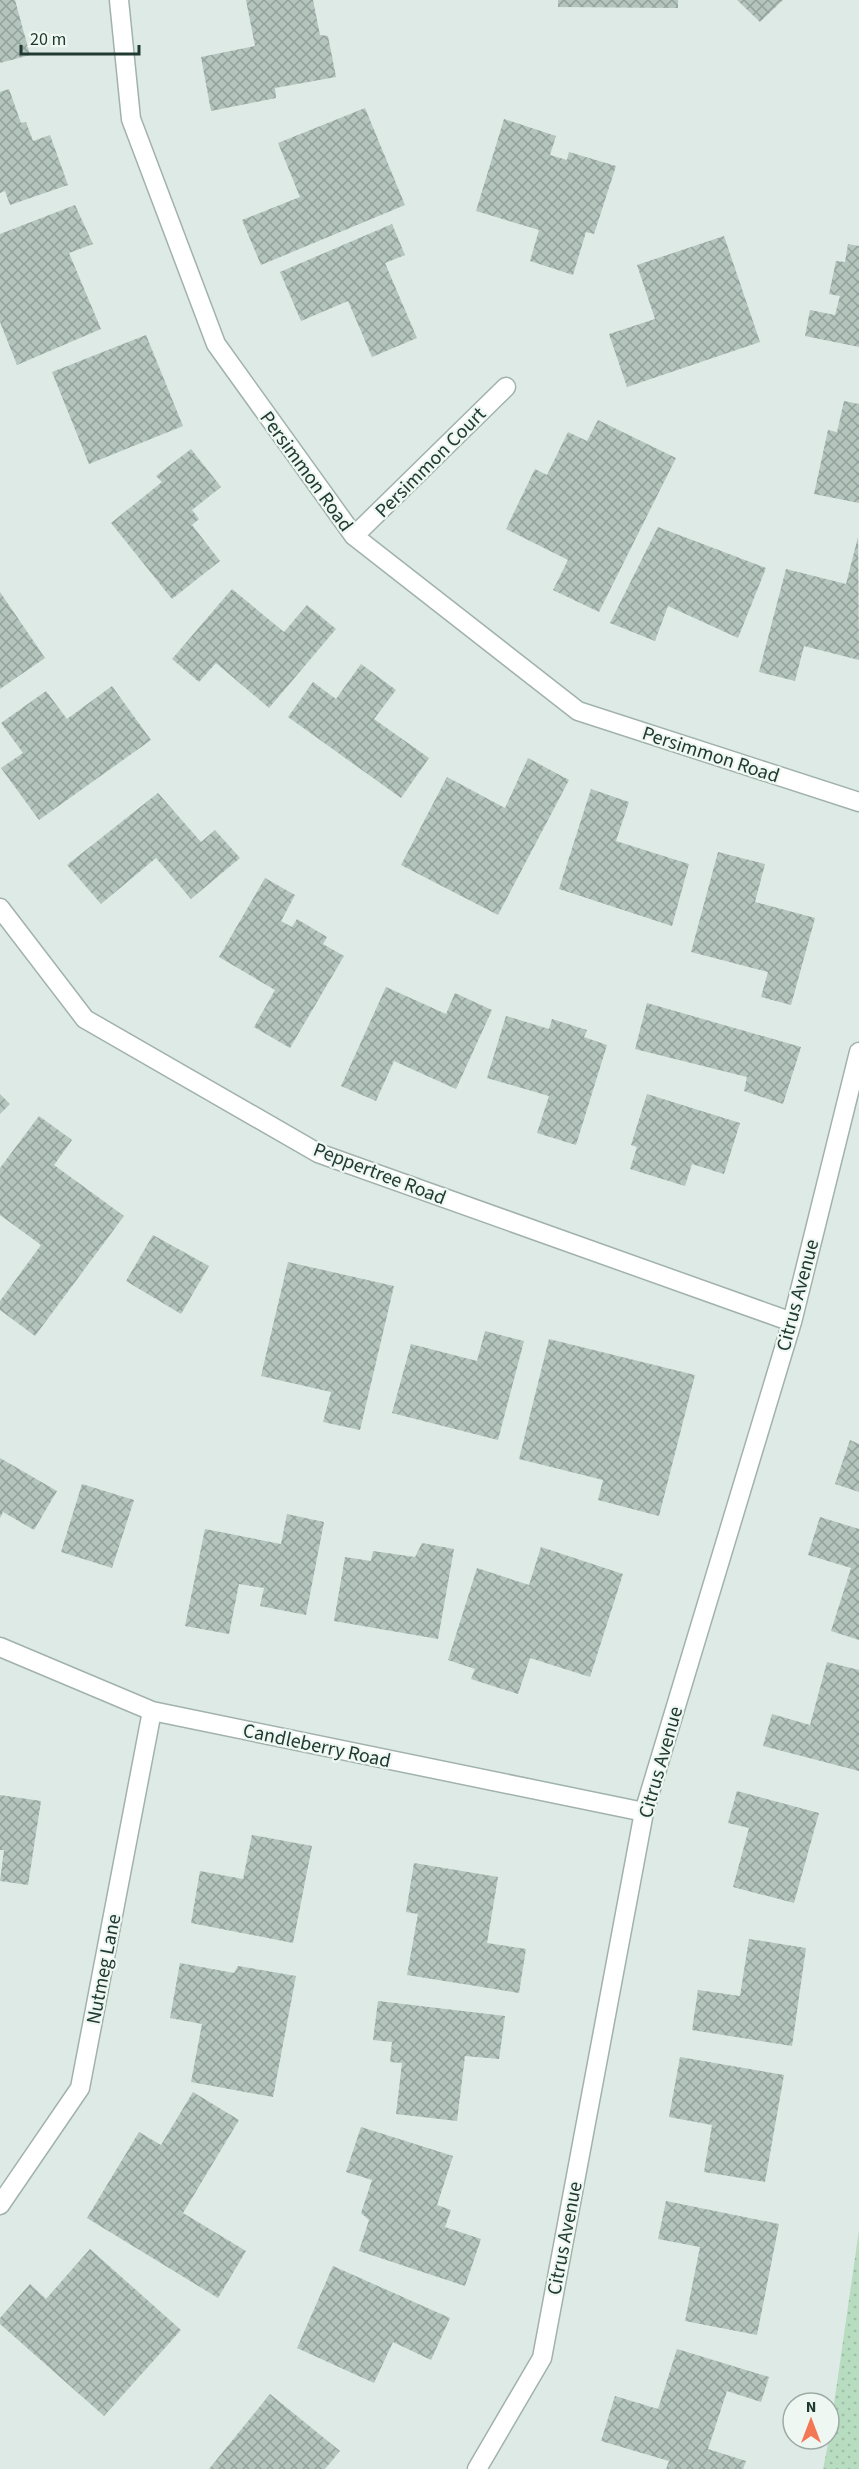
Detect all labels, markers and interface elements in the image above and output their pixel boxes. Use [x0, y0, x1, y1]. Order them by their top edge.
scale bar [21, 18, 140, 56]
text: 20 m [30, 27, 66, 52]
street label: Persimmon Court [369, 401, 493, 524]
street label: Persimmon Road [253, 406, 359, 538]
street label: Persimmon Road [638, 720, 783, 790]
street label: Peppertree Road [309, 1136, 450, 1212]
street label: Citrus Avenue [770, 1236, 826, 1354]
street label: Citrus Avenue [632, 1703, 690, 1821]
street label: Candleberry Road [240, 1717, 393, 1775]
street label: Nutmeg Lane [80, 1912, 128, 2027]
street label: Citrus Avenue [540, 2179, 590, 2297]
north arrow [781, 2391, 841, 2451]
text: N [806, 2396, 816, 2418]

